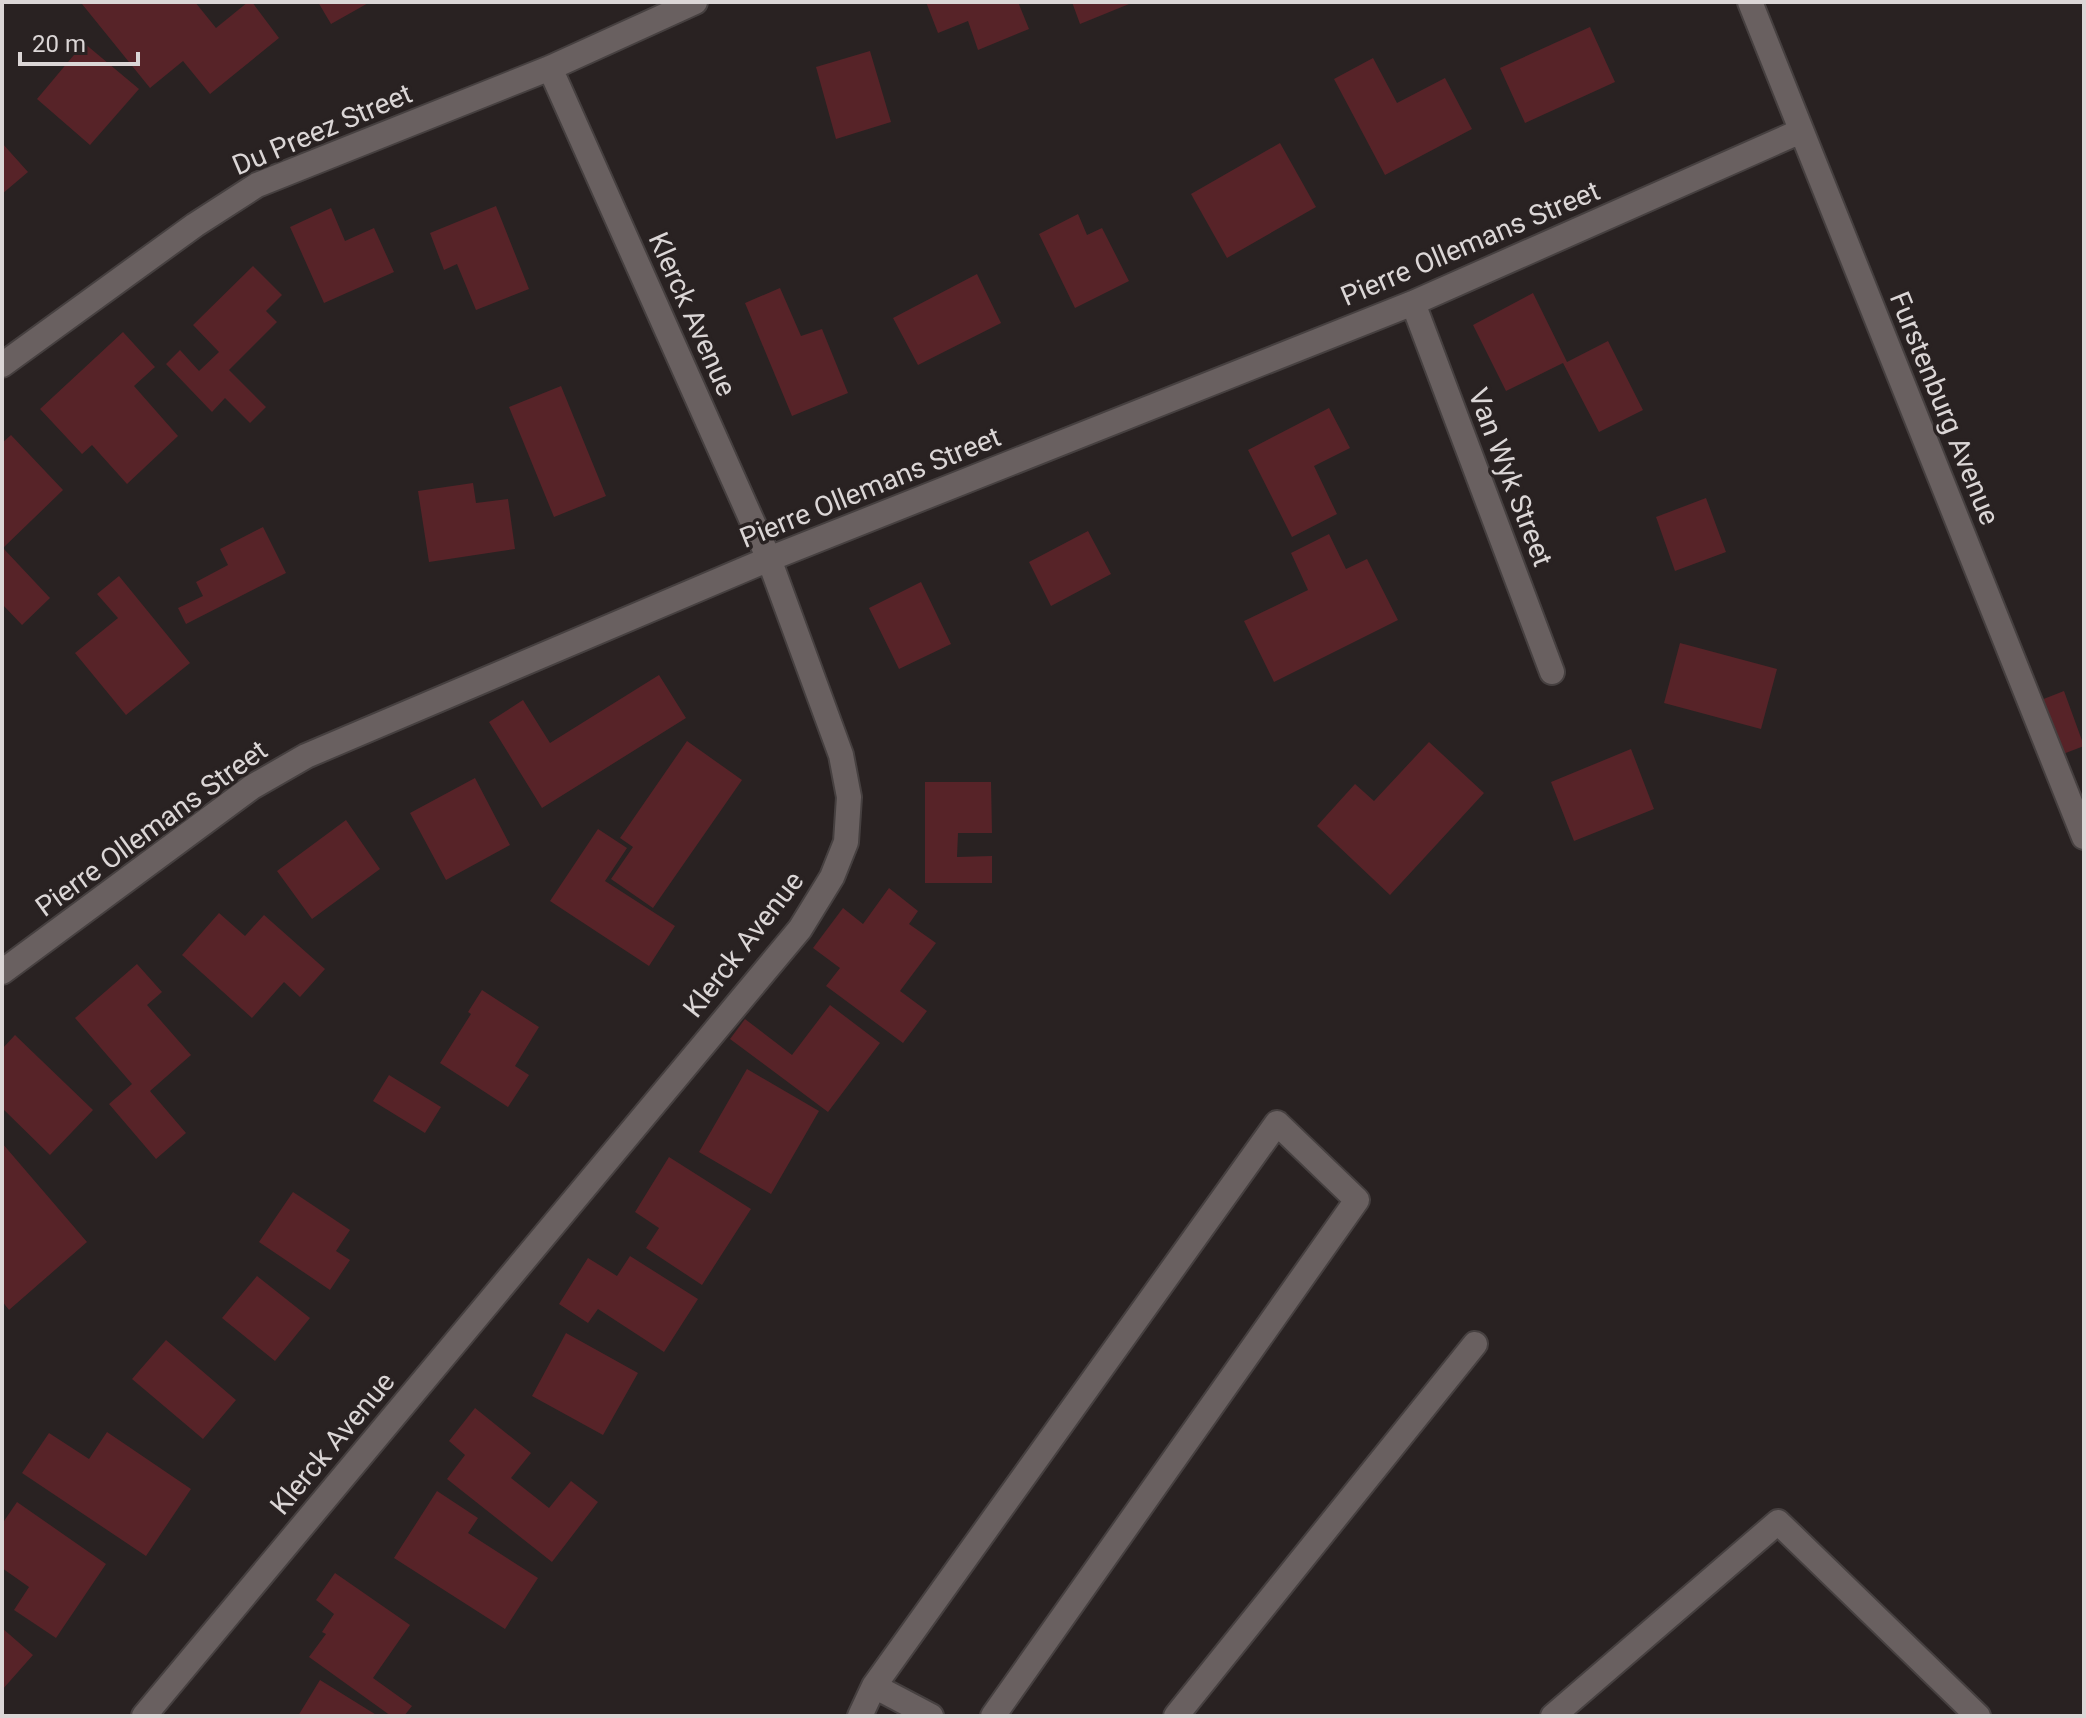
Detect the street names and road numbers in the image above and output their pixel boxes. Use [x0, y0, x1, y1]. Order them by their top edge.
street label: Du Preez Street [227, 77, 417, 182]
street label: Pierre Ollemans Street [1336, 174, 1605, 313]
street label: Klerck Avenue [642, 227, 743, 401]
street label: Furstenburg Avenue [1883, 287, 2006, 530]
street label: Van Wyk Street [1461, 384, 1560, 571]
street label: Pierre Ollemans Street [735, 420, 1005, 555]
street label: Pierre Ollemans Street [29, 733, 273, 923]
street label: Klerck Avenue [676, 865, 811, 1024]
street label: Klerck Avenue [263, 1365, 402, 1521]

